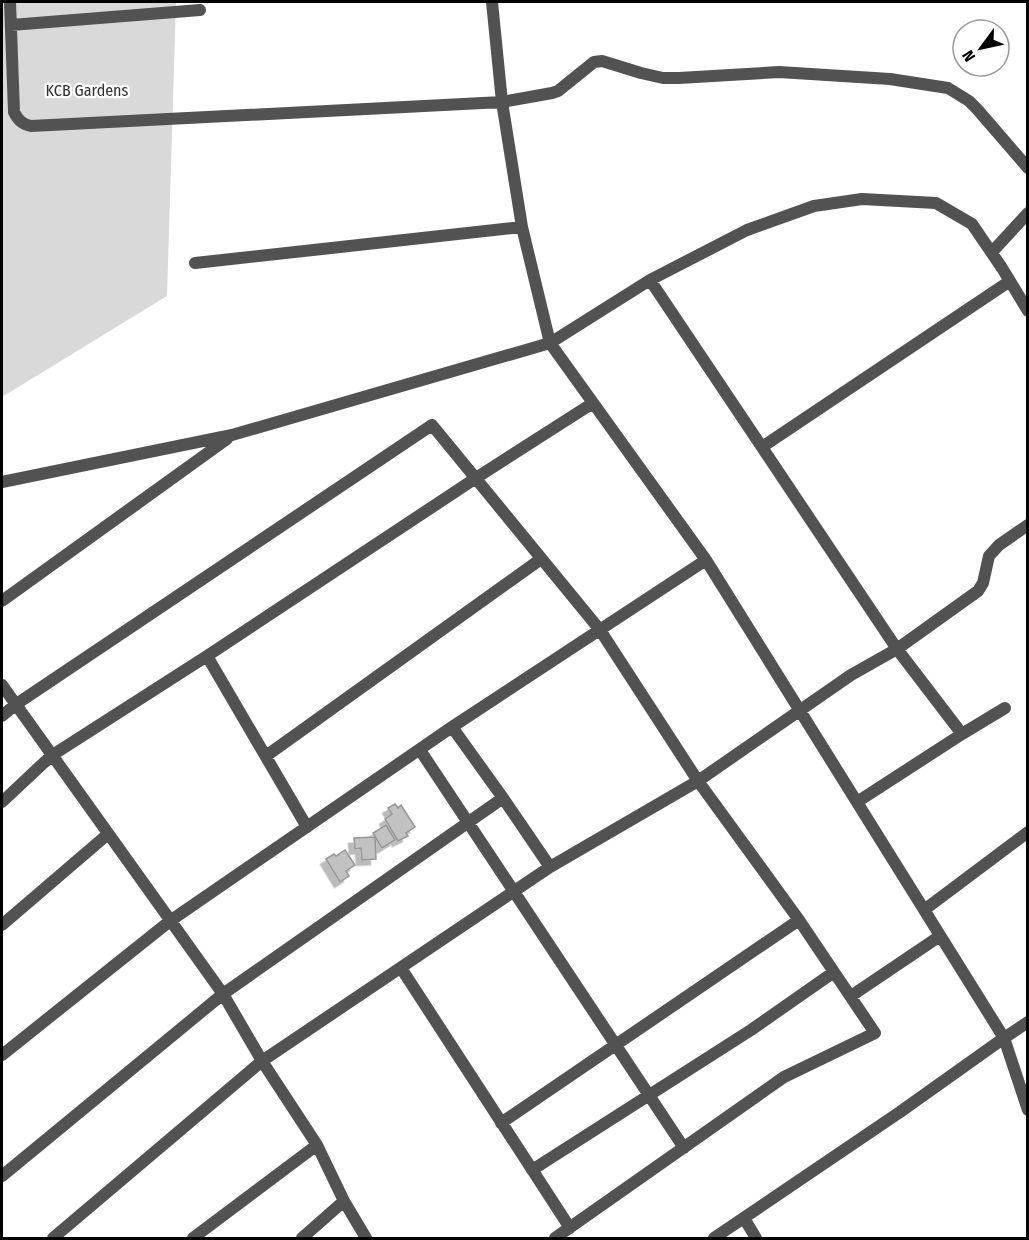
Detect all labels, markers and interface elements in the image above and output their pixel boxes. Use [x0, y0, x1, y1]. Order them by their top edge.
north arrow [951, 18, 1011, 78]
text: N [958, 47, 979, 65]
park label: KCB Gardens [46, 81, 129, 100]

